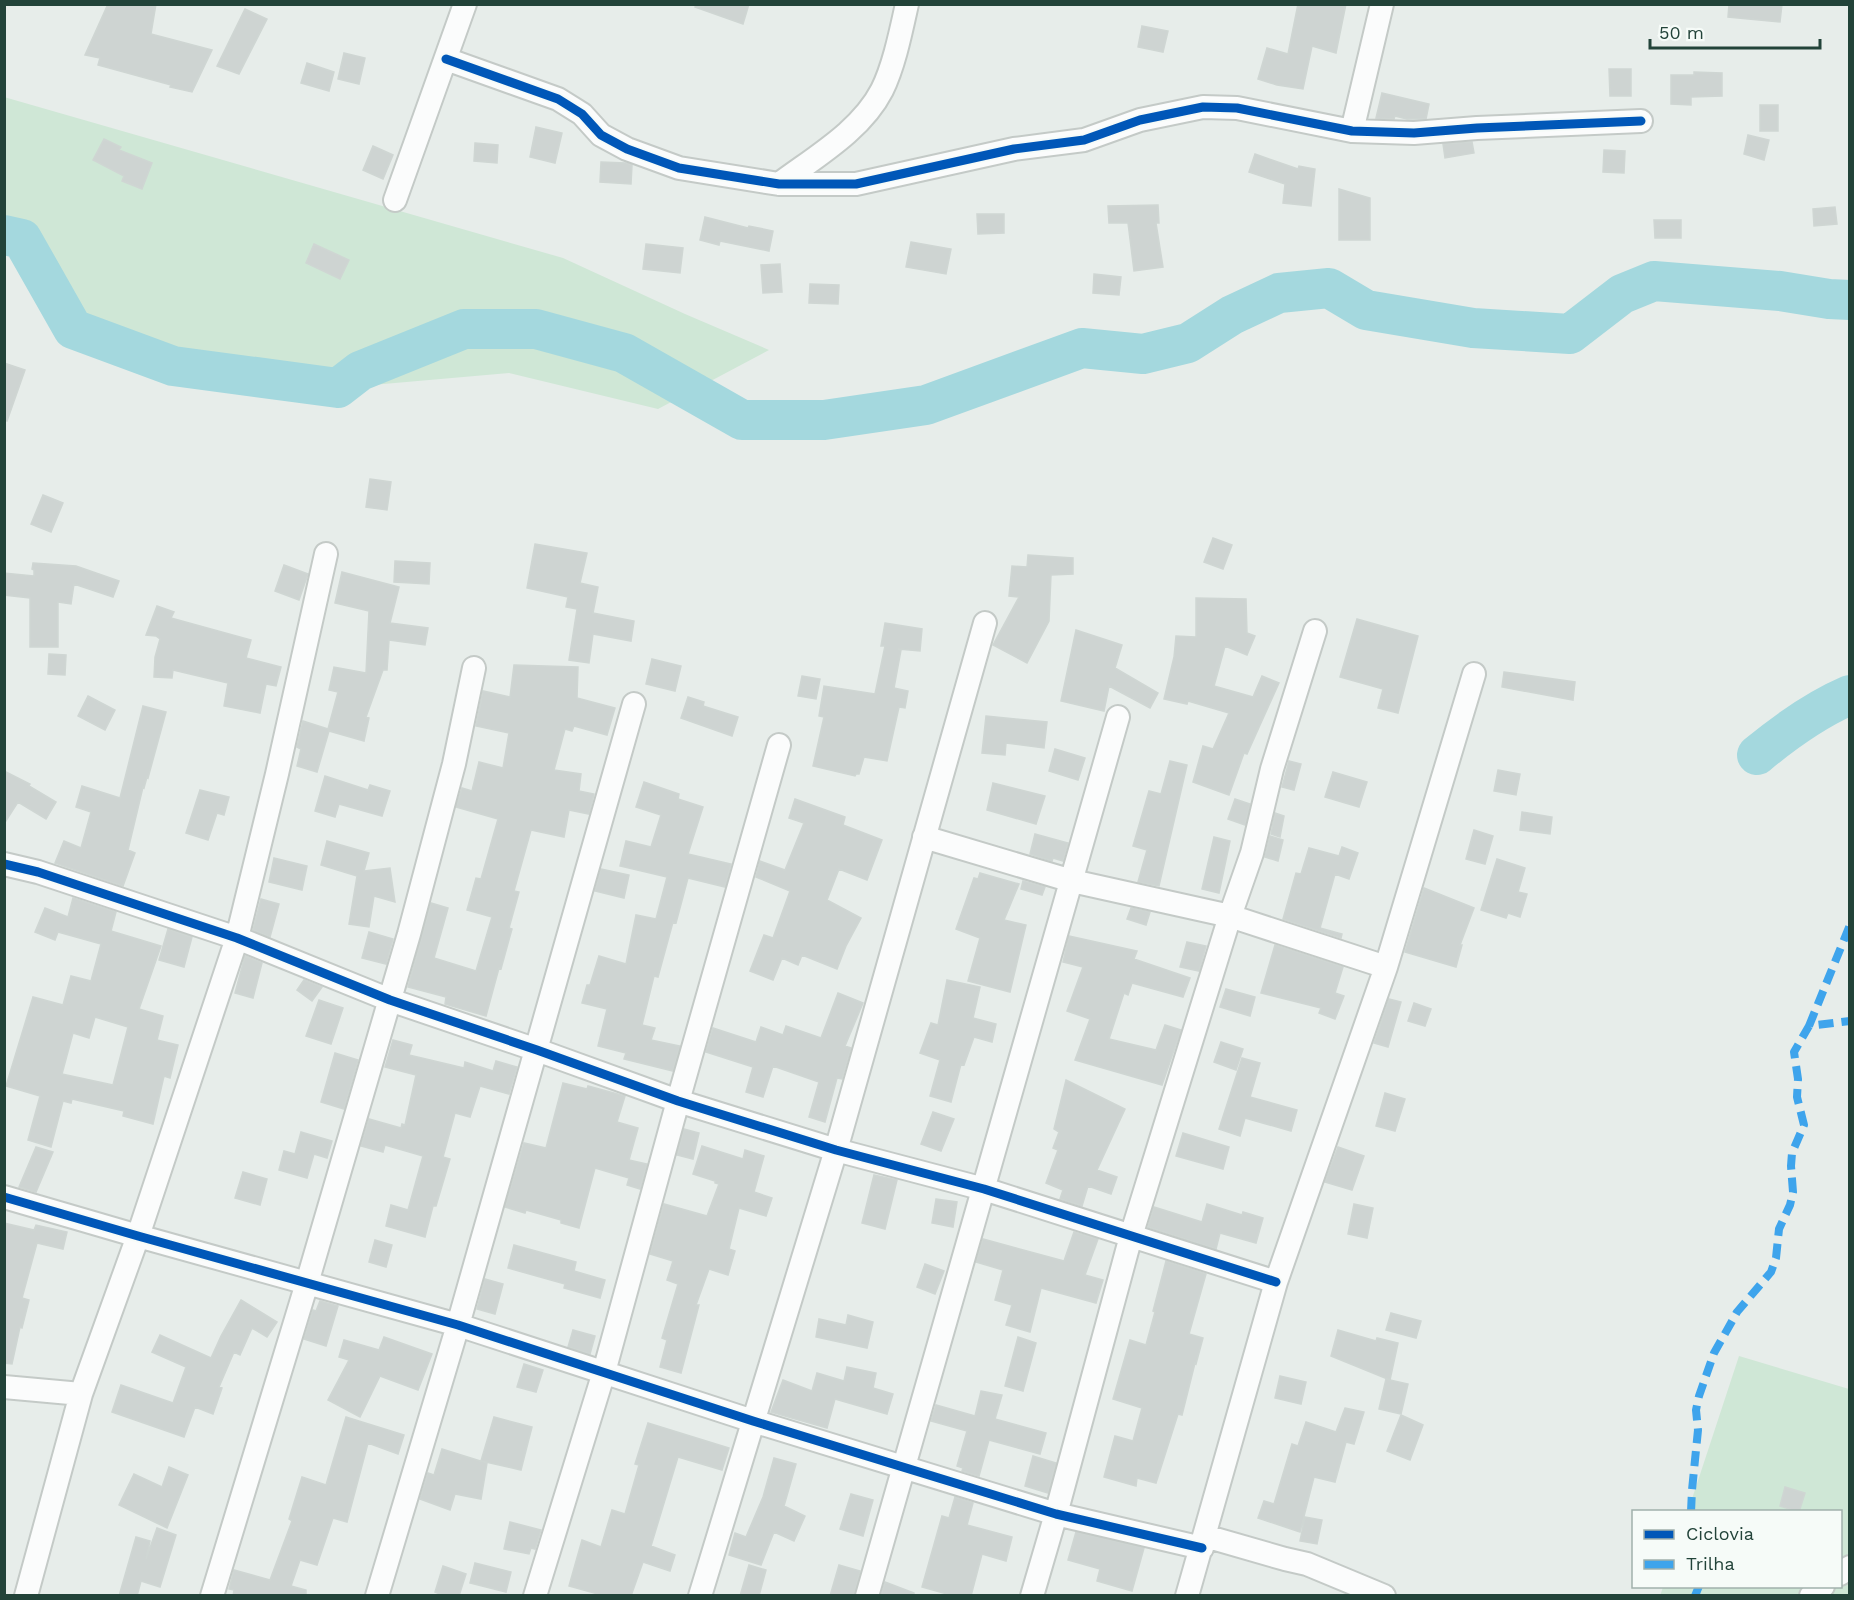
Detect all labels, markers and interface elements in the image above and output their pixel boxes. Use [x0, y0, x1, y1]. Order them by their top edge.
scale bar [1650, 12, 1820, 50]
text: 50 m [1659, 22, 1704, 43]
legend [1632, 1510, 1842, 1588]
text: Ciclovia [1686, 1523, 1754, 1544]
text: Trilha [1686, 1553, 1735, 1574]

